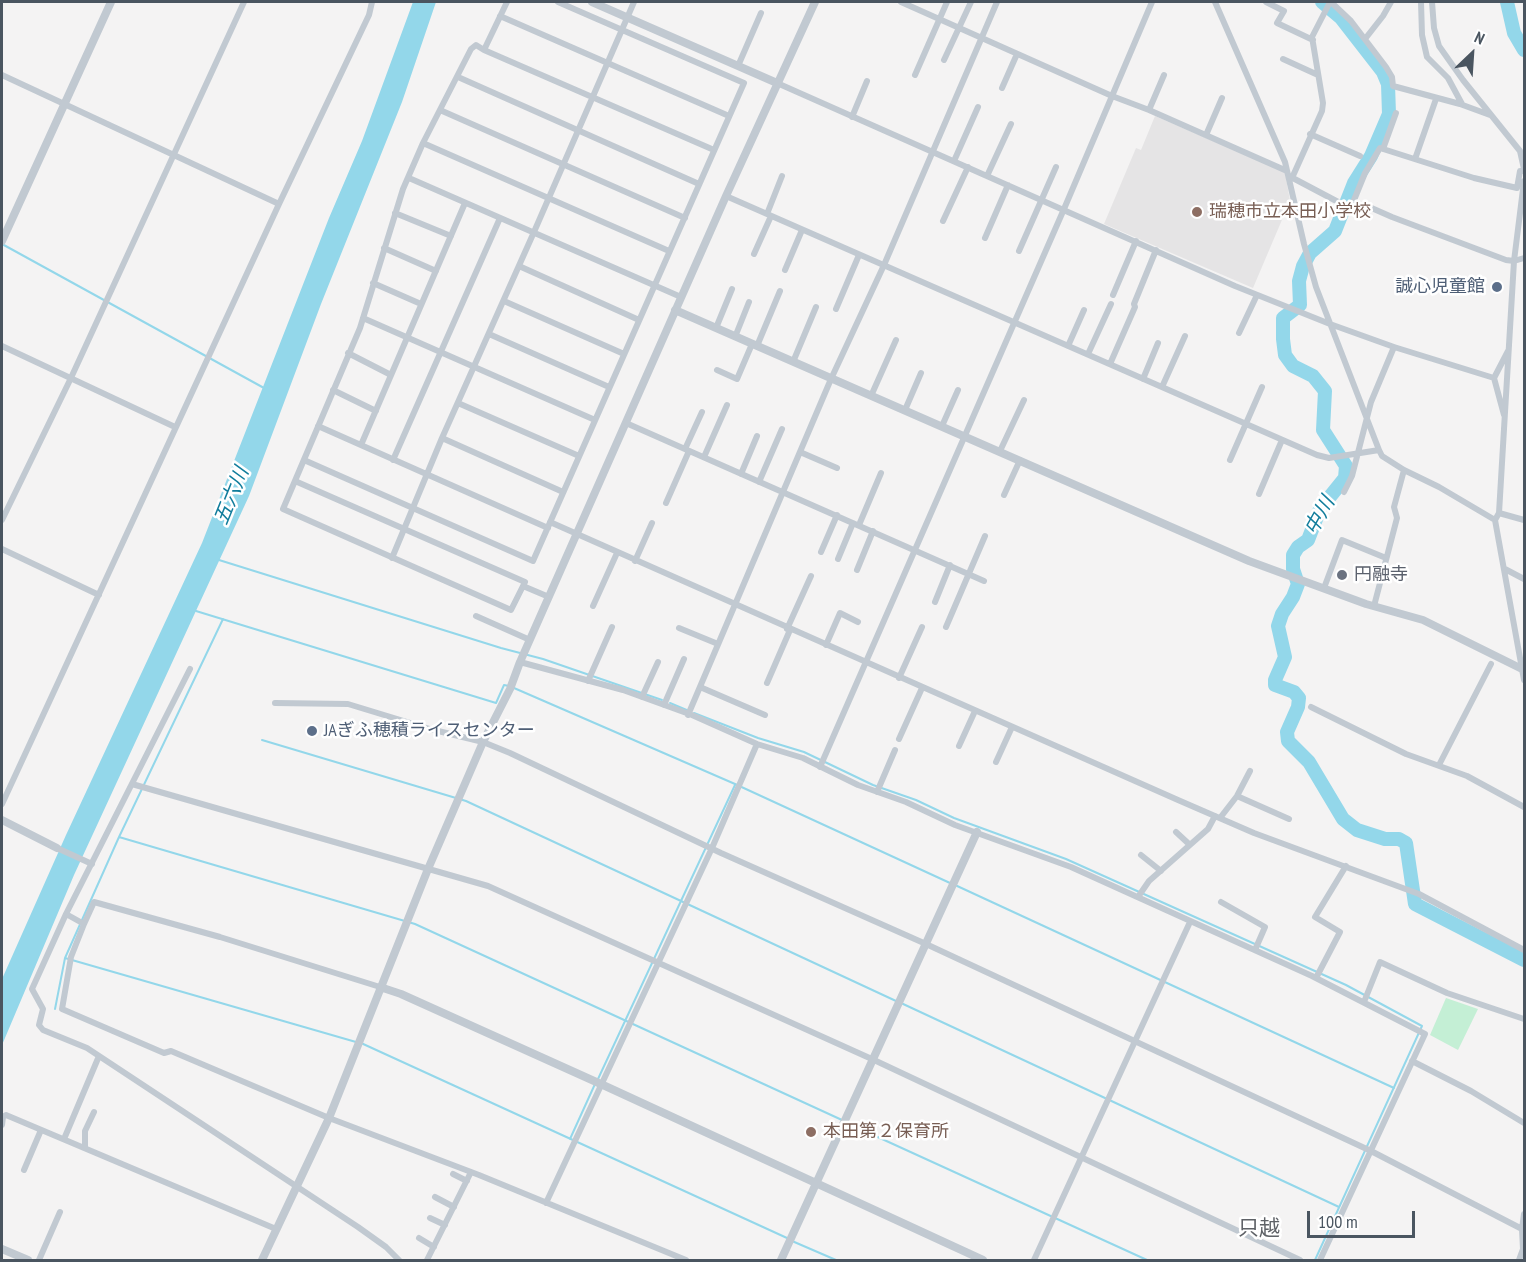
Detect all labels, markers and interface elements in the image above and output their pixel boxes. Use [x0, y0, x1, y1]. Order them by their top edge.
north arrow [1442, 24, 1502, 84]
text: N [1471, 27, 1488, 49]
place label: 瑞穂市立本田小学校 [1209, 201, 1371, 223]
marker: 瑞穂市立本田小学校 [1190, 205, 1204, 219]
place label: 誠心児童館 [1395, 276, 1485, 298]
marker: 誠心児童館 [1490, 280, 1504, 294]
water label: 五六川 [210, 464, 254, 528]
water label: 中川 [1300, 493, 1340, 539]
place label: 円融寺 [1354, 564, 1408, 586]
marker: 円融寺 [1335, 568, 1349, 582]
place label: JAぎふ穂積ライスセンター [324, 720, 535, 742]
marker: JAぎふ穂積ライスセンター [305, 724, 319, 738]
place label: 本田第２保育所 [823, 1121, 949, 1143]
marker: 本田第２保育所 [804, 1125, 818, 1139]
scale bar [1310, 1199, 1418, 1237]
text: 100 m [1318, 1210, 1358, 1233]
district label: 只越 [1238, 1216, 1280, 1242]

